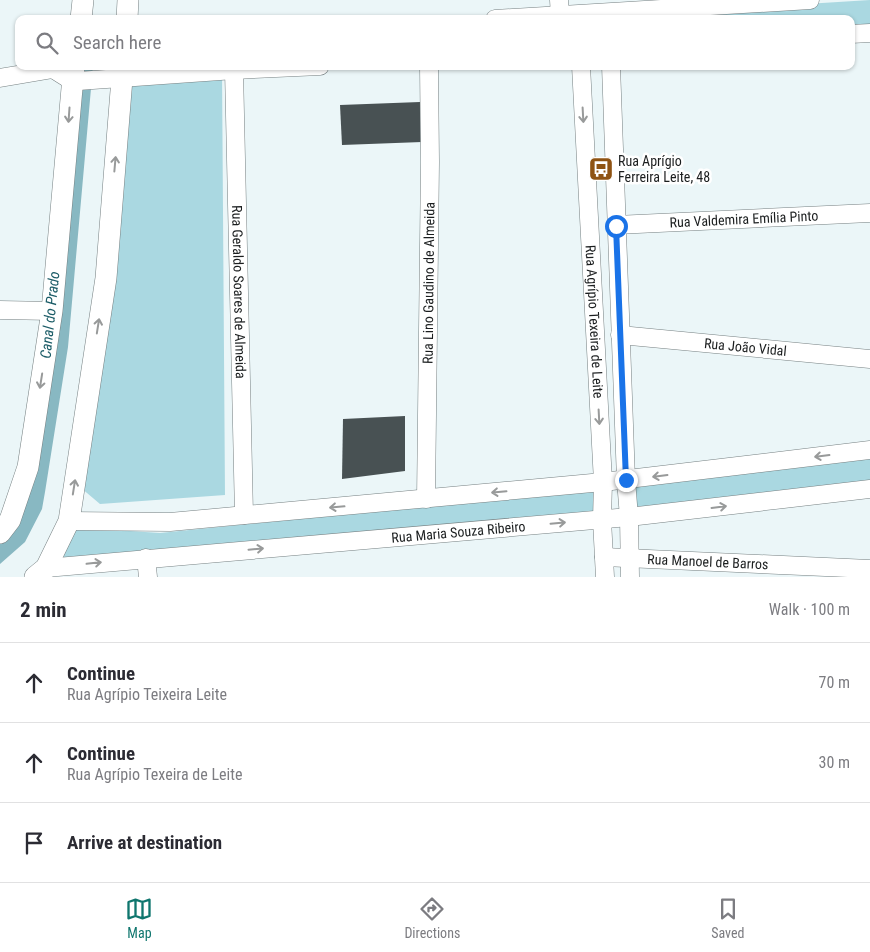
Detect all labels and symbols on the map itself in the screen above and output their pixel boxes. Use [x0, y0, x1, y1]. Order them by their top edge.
one-way arrow [64, 106, 74, 122]
one-way arrow [579, 107, 588, 123]
place label: Rua Aprígio Ferreira Leite, 48 [618, 153, 710, 185]
bus stop icon: Rua Aprígio Ferreira Leite, 48 [588, 156, 614, 182]
one-way arrow [110, 157, 119, 173]
street label: Rua Lino Gaudino de Almeida [420, 202, 438, 364]
street label: Rua Geraldo Soares de Almeida [229, 205, 249, 379]
street label: Rua Valdemira Emília Pinto [669, 207, 819, 230]
route start [605, 215, 628, 238]
street label: Rua Agrípio Texeira de Leite [582, 245, 607, 399]
water label: Canal do Prado [36, 270, 64, 360]
one-way arrow [94, 318, 104, 334]
street label: Rua João Vidal [703, 335, 787, 359]
one-way arrow [36, 372, 46, 388]
one-way arrow [595, 409, 604, 425]
one-way arrow [814, 451, 830, 461]
route end [615, 469, 638, 492]
one-way arrow [653, 471, 669, 481]
one-way arrow [69, 479, 79, 495]
one-way arrow [491, 487, 507, 497]
one-way arrow [329, 502, 345, 512]
one-way arrow [711, 502, 727, 512]
street label: Rua Maria Souza Ribeiro [391, 518, 526, 546]
one-way arrow [549, 519, 565, 528]
one-way arrow [248, 544, 264, 554]
street label: Rua Manoel de Barros [647, 551, 769, 572]
one-way arrow [86, 558, 102, 568]

